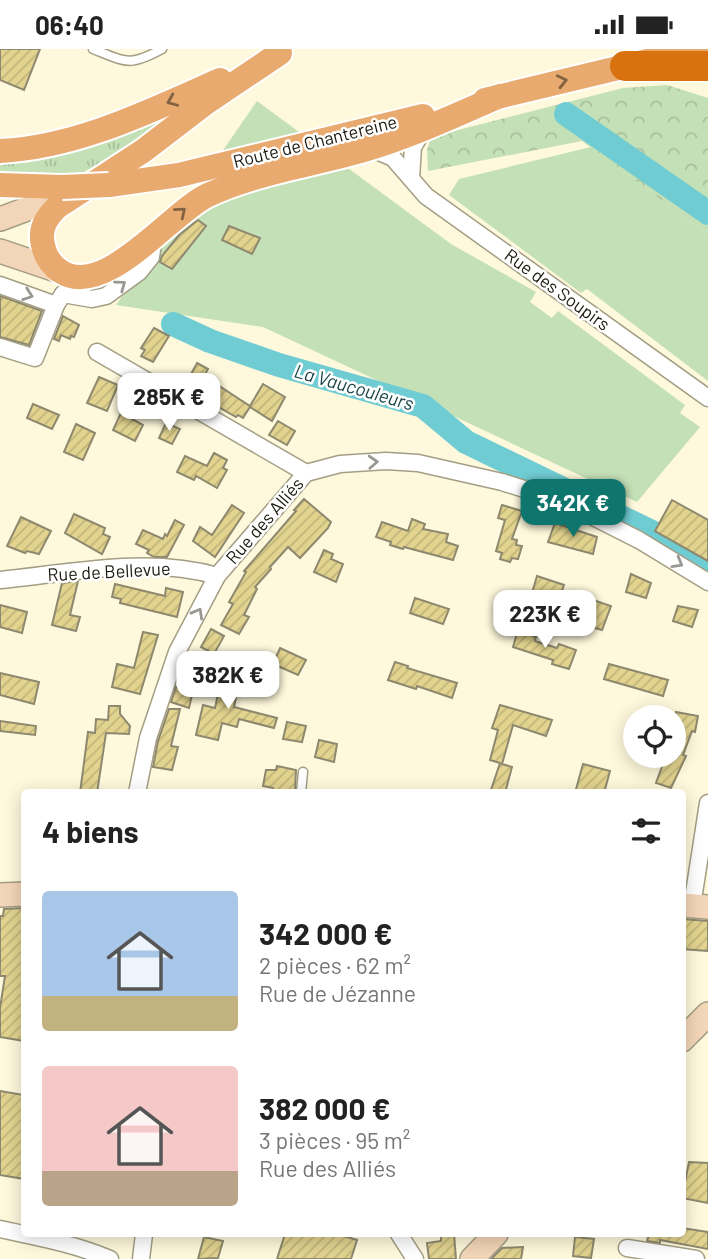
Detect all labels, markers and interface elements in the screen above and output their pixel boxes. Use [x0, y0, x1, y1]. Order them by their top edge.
text: 06:40 [35, 9, 104, 40]
one-way arrow [556, 75, 568, 90]
one-way arrow [167, 92, 179, 106]
street label: Route de Chantereine [231, 110, 399, 172]
one-way arrow [173, 208, 186, 220]
street label: Rue des Soupirs [501, 244, 615, 335]
one-way arrow [113, 281, 126, 293]
one-way arrow [21, 286, 33, 300]
water label: La Vaucouleurs [292, 358, 417, 415]
pin: 285K € [112, 373, 226, 433]
text: 285K € [133, 382, 205, 410]
one-way arrow [368, 454, 379, 469]
street label: Rue des Alliés [221, 473, 308, 568]
pin: 342K € [516, 479, 630, 539]
text: 342K € [537, 488, 609, 516]
one-way arrow [670, 555, 683, 568]
street label: Rue de Bellevue [47, 557, 171, 585]
pin: 223K € [488, 591, 602, 650]
text: 223K € [509, 599, 581, 627]
one-way arrow [190, 608, 203, 620]
pin: 382K € [171, 651, 285, 711]
text: 382K € [192, 660, 264, 688]
map controls [623, 705, 686, 768]
button: locate [623, 705, 686, 768]
icon: filters [627, 812, 665, 850]
text: 4 biens [42, 813, 139, 849]
text: 342 000 € [259, 915, 392, 951]
icon: home [98, 919, 182, 1003]
text: 2 pièces · 62 m² [259, 951, 411, 979]
text: Rue de Jézanne [259, 979, 416, 1007]
text: 382 000 € [259, 1090, 391, 1126]
icon: home [98, 1094, 182, 1178]
text: 3 pièces · 95 m² [259, 1126, 410, 1154]
text: Rue des Alliés [259, 1154, 396, 1182]

